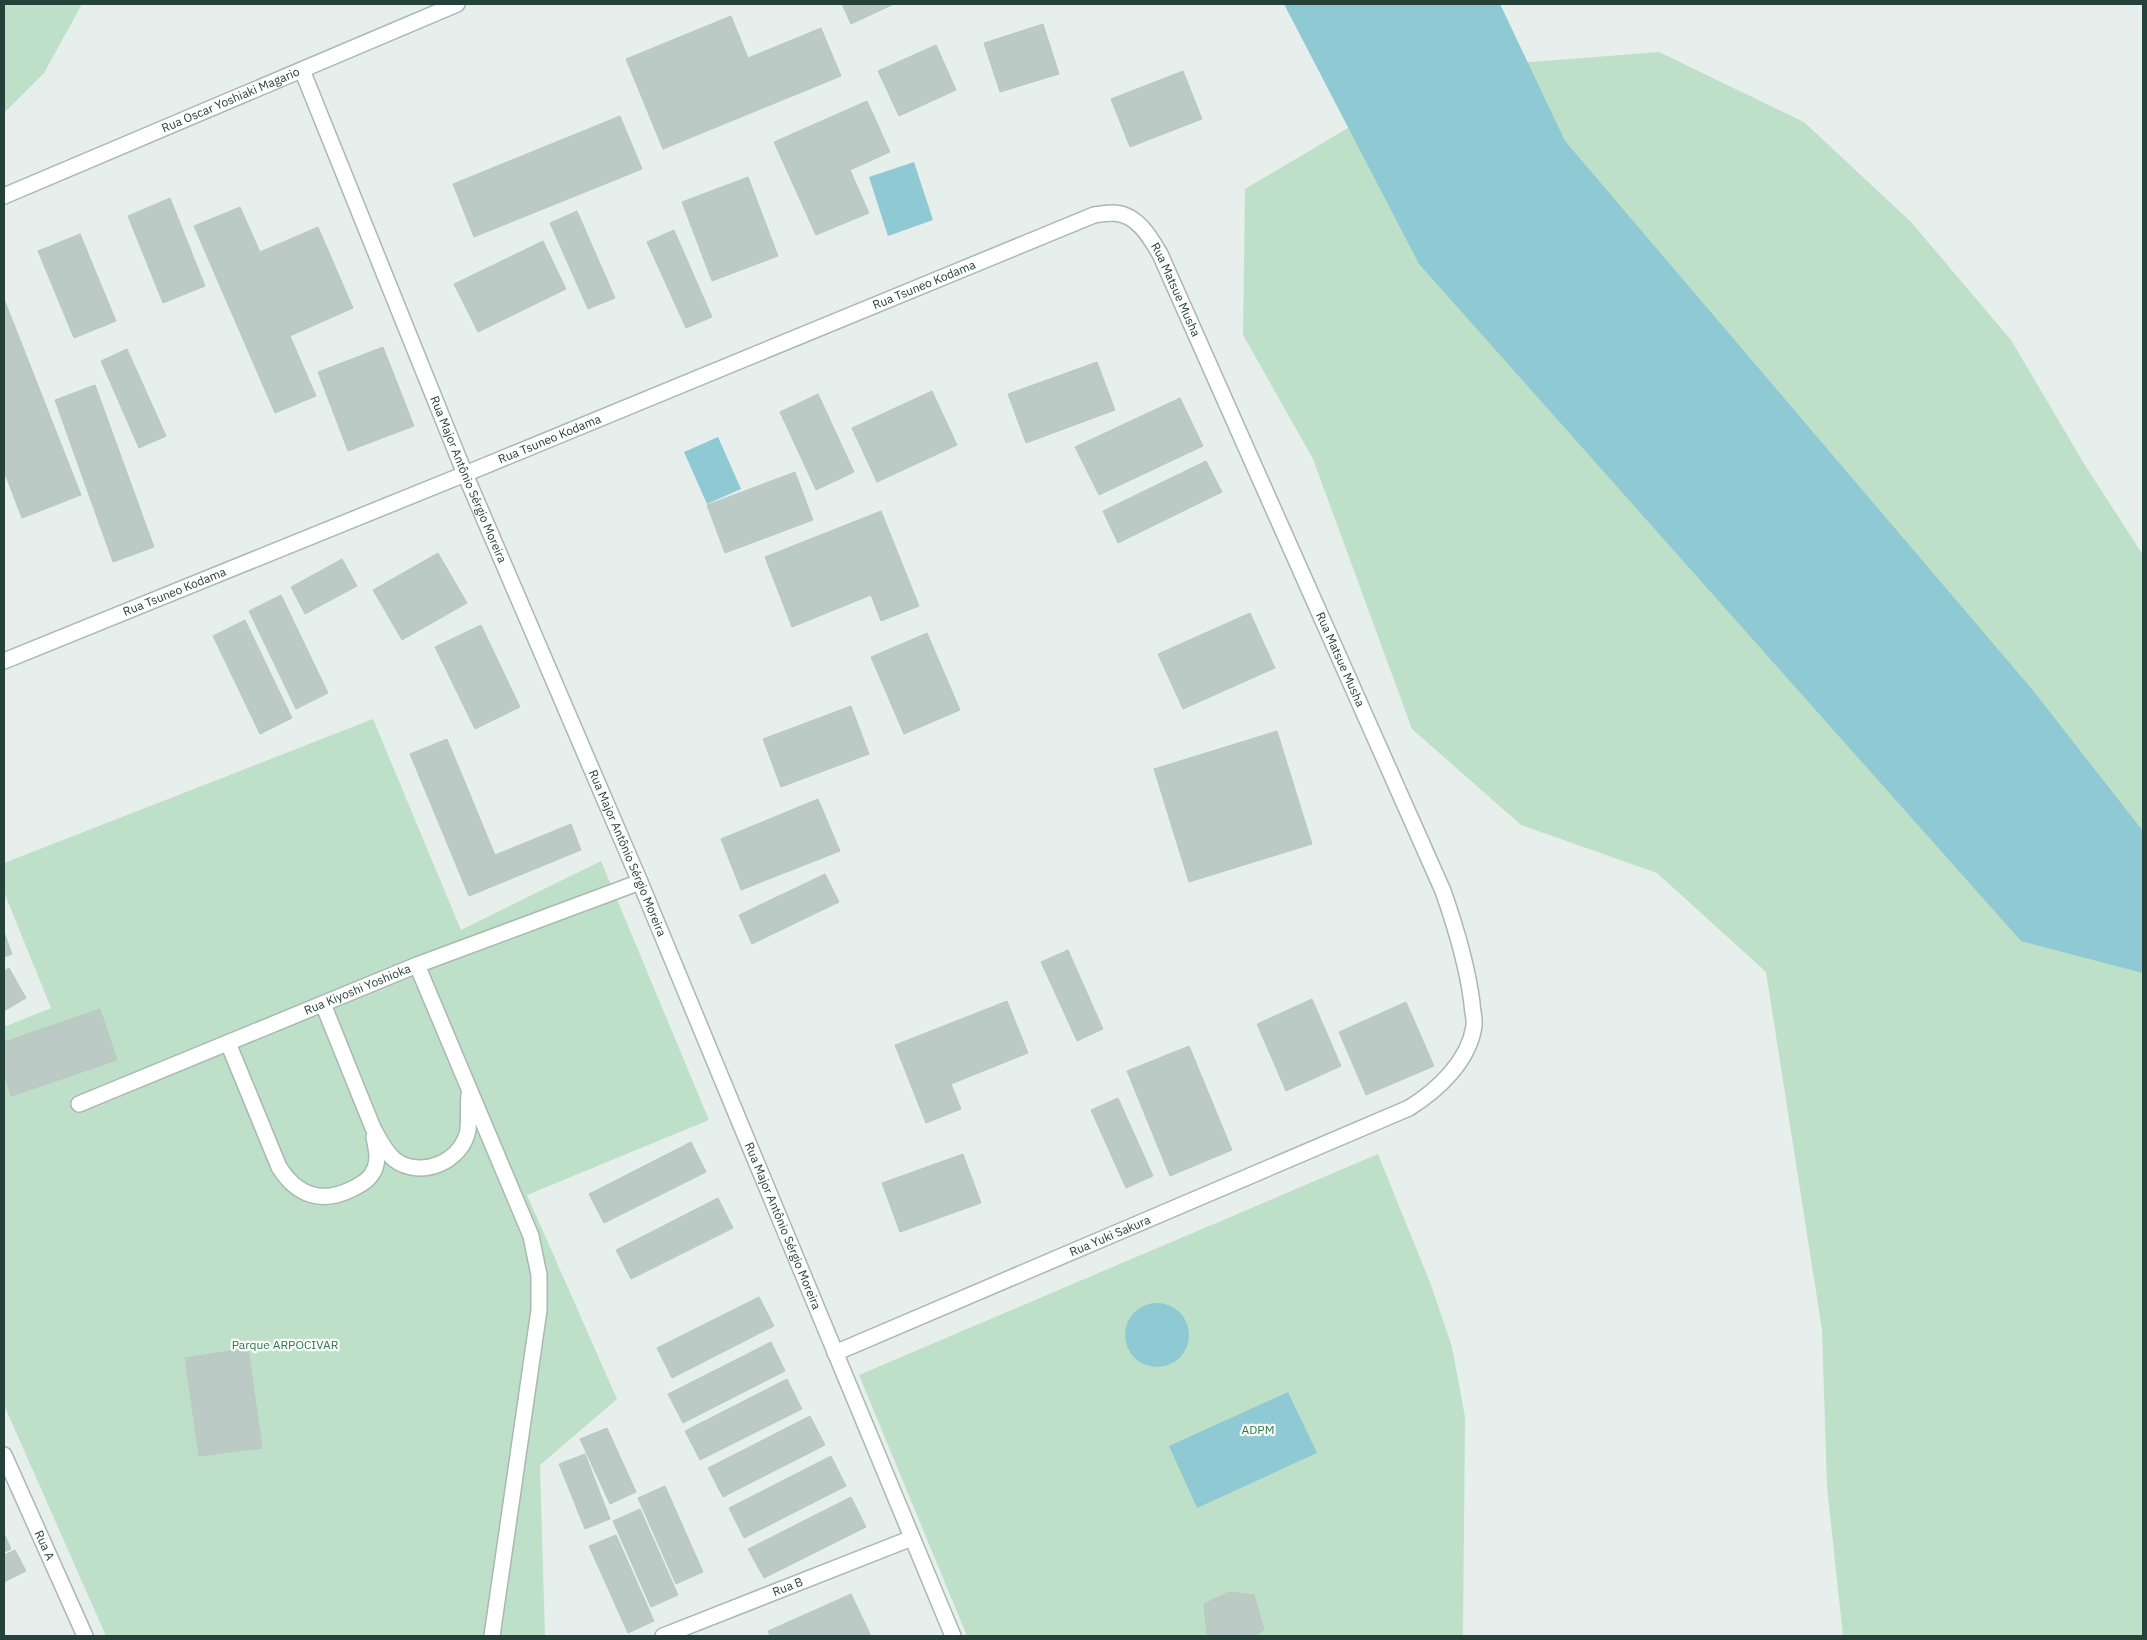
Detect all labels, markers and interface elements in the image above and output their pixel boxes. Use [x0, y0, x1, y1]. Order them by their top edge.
street label: Rua Oscar Yoshiaki Magario [159, 64, 302, 135]
street label: Rua Matsue Musha [1148, 240, 1204, 339]
street label: Rua Tsuneo Kodama [870, 256, 978, 312]
street label: Rua Major Antônio Sérgio Moreira [427, 394, 511, 566]
street label: Rua Tsuneo Kodama [496, 411, 604, 467]
street label: Rua Tsuneo Kodama [121, 564, 229, 619]
street label: Rua Matsue Musha [1313, 610, 1368, 710]
street label: Rua Major Antônio Sérgio Moreira [586, 767, 670, 939]
street label: Rua Kiyoshi Yoshioka [302, 960, 413, 1018]
street label: Rua Major Antônio Sérgio Moreira [742, 1140, 825, 1312]
street label: Rua Yuki Sakura [1067, 1211, 1153, 1259]
park label: Parque ARPOCIVAR [232, 1337, 339, 1352]
park label: ADPM [1242, 1422, 1274, 1437]
street label: Rua A [32, 1528, 58, 1563]
street label: Rua B [770, 1574, 805, 1599]

